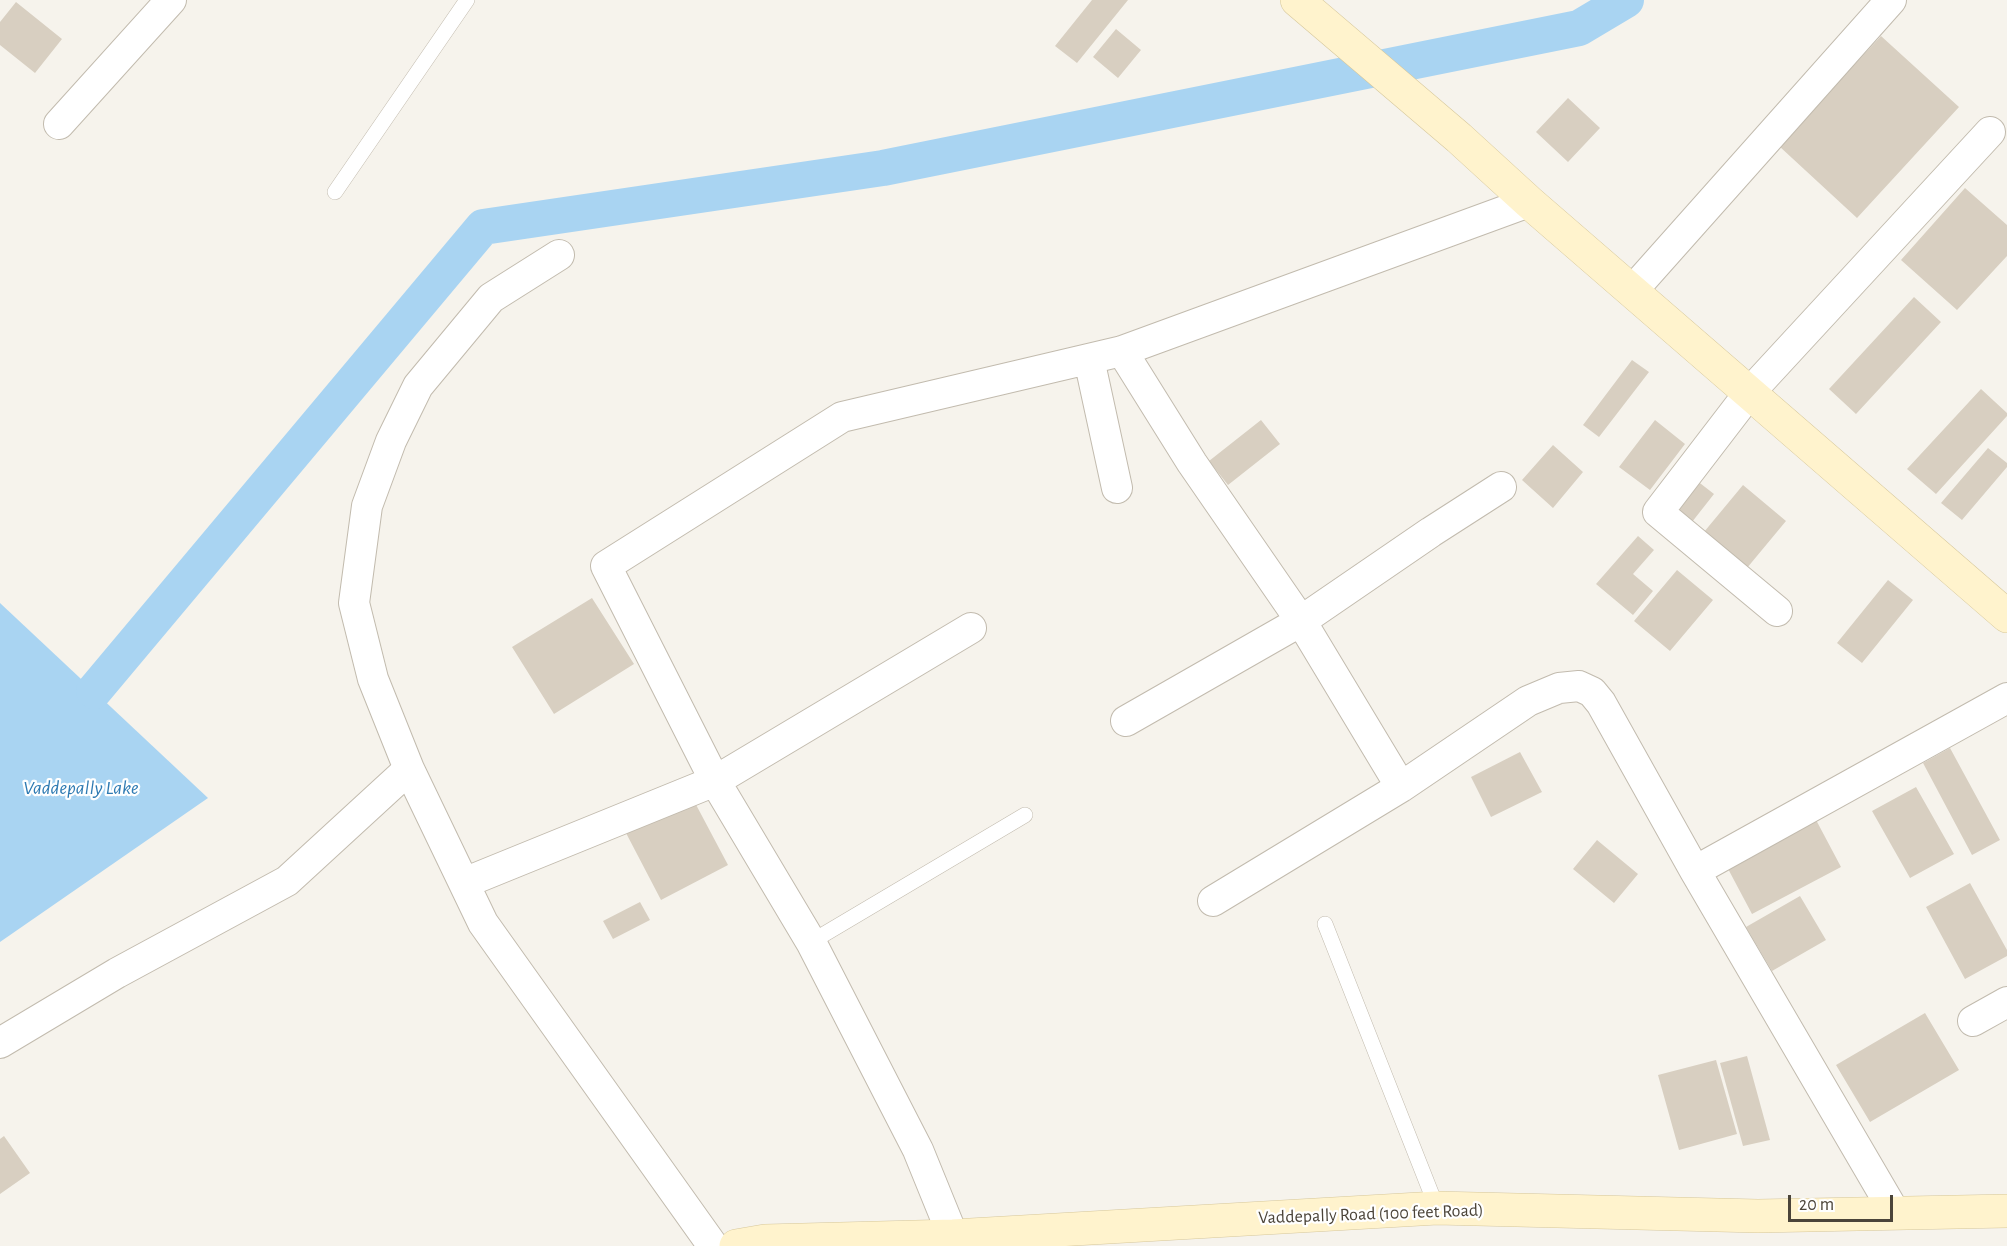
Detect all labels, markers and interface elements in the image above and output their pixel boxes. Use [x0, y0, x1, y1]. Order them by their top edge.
water label: Vaddepally Lake [23, 776, 139, 800]
scale bar [1791, 1183, 1896, 1221]
text: 20 m [1799, 1196, 1834, 1214]
street label: Vaddepally Road (100 feet Road) [1258, 1199, 1484, 1229]

